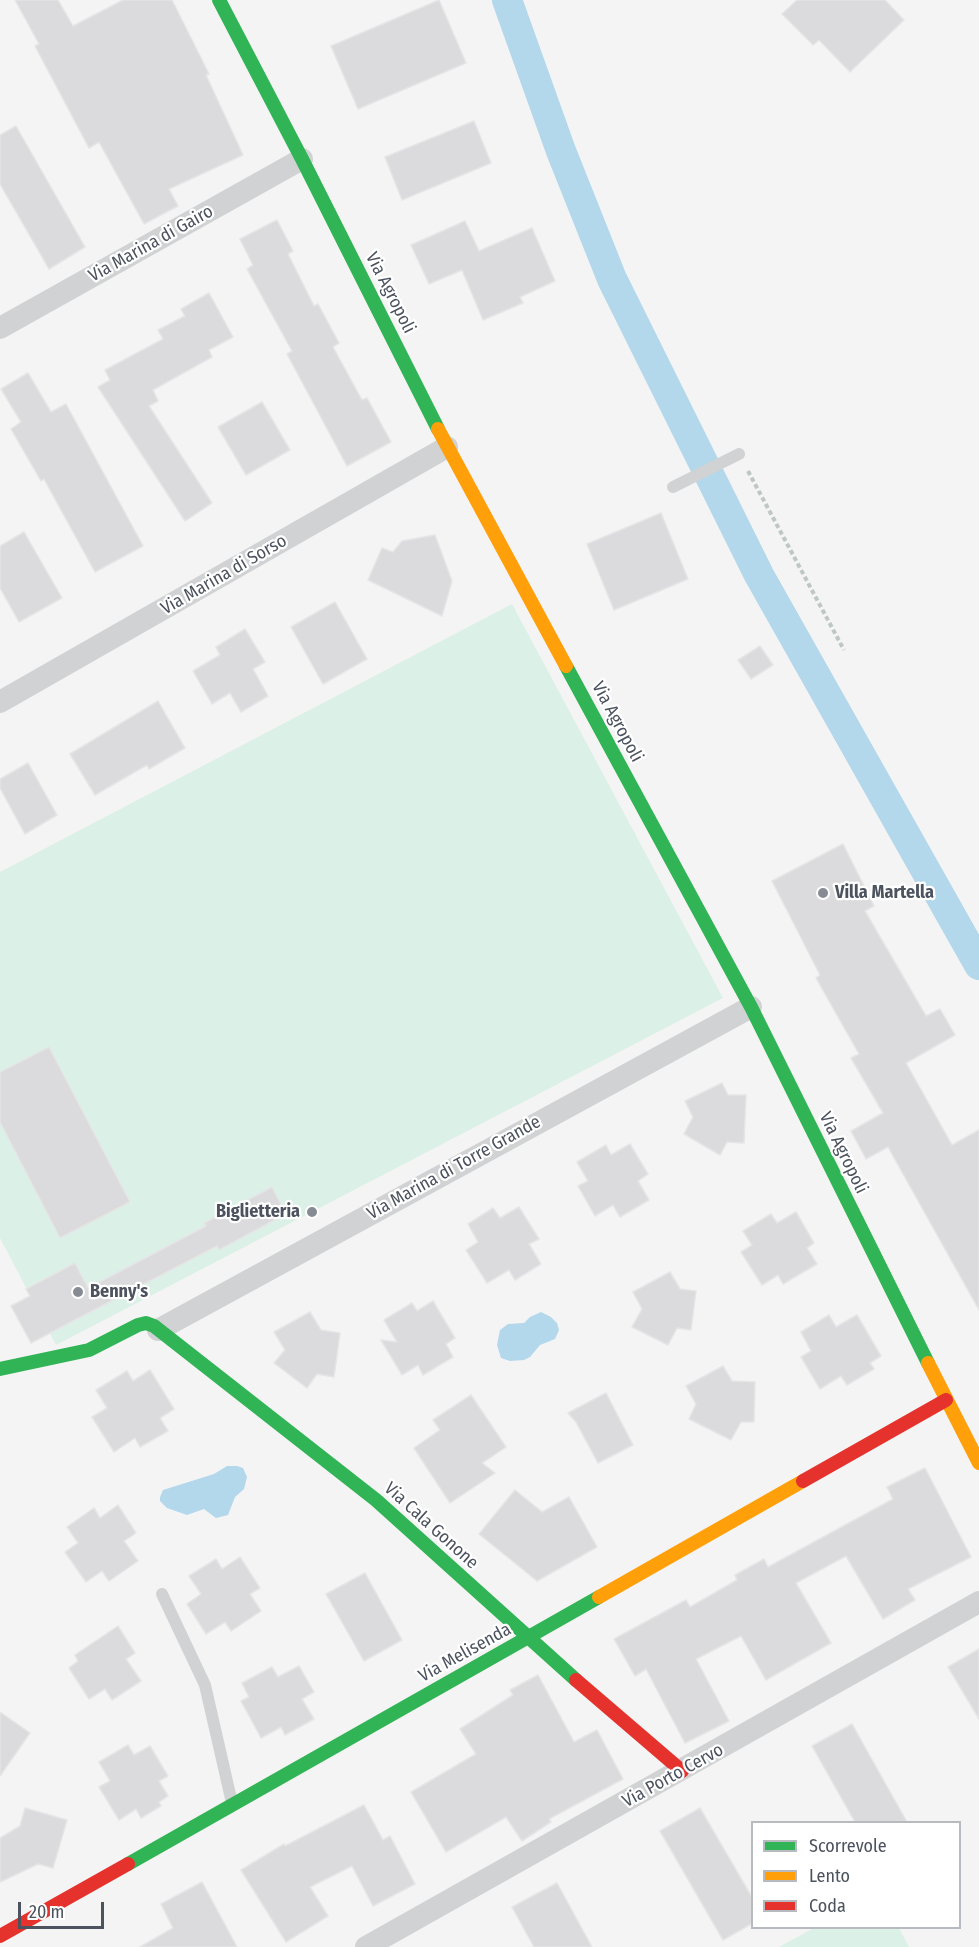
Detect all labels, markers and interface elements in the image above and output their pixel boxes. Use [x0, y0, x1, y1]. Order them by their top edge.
street label: Via Marina di Gairo [85, 201, 217, 287]
street label: Via Agropoli [360, 249, 420, 337]
street label: Via Marina di Sorso [157, 530, 291, 620]
street label: Via Agropoli [587, 678, 647, 766]
place label: Villa Martella [835, 882, 934, 904]
marker: Villa Martella [816, 886, 830, 900]
street label: Via Agropoli [814, 1109, 872, 1197]
street label: Via Marina di Torre Grande [363, 1111, 545, 1225]
place label: Biglietteria [216, 1201, 300, 1223]
marker: Biglietteria [305, 1205, 319, 1219]
place label: Benny's [90, 1281, 148, 1303]
marker: Benny's [71, 1285, 85, 1299]
street label: Via Cala Gonone [379, 1478, 483, 1574]
street label: Via Melisenda [415, 1619, 515, 1687]
street label: Via Porto Cervo [619, 1739, 727, 1813]
legend [751, 1821, 961, 1929]
text: Scorrevole [809, 1835, 887, 1857]
text: Lento [809, 1865, 850, 1887]
scale bar [21, 1890, 106, 1928]
text: Coda [809, 1895, 846, 1917]
text: 20 m [29, 1901, 64, 1923]

